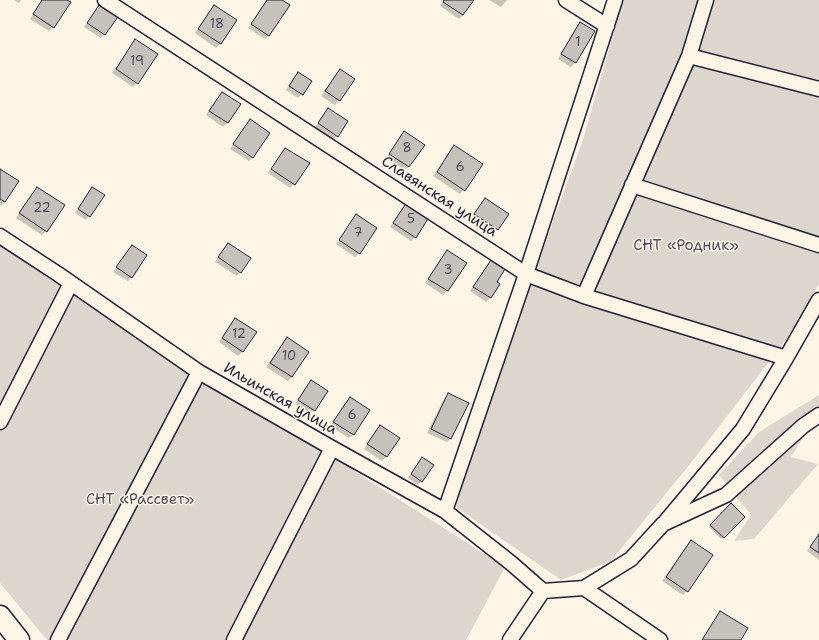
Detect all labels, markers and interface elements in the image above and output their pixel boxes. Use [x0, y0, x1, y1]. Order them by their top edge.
house number: 18 [210, 17, 224, 33]
house number: 1 [575, 35, 581, 51]
house number: 19 [130, 54, 144, 70]
house number: 8 [402, 141, 412, 157]
street label: Славянская улица [378, 153, 500, 241]
house number: 6 [455, 160, 465, 176]
house number: 22 [33, 201, 51, 217]
house number: 5 [407, 212, 415, 228]
house number: 7 [353, 226, 363, 242]
park label: СНТ «Родник» [633, 237, 739, 255]
house number: 3 [443, 263, 453, 279]
house number: 12 [232, 327, 246, 343]
house number: 10 [282, 349, 296, 365]
street label: Ильинская улица [220, 359, 340, 439]
house number: 6 [347, 408, 357, 424]
park label: СНТ «Рассвет» [86, 491, 194, 509]

